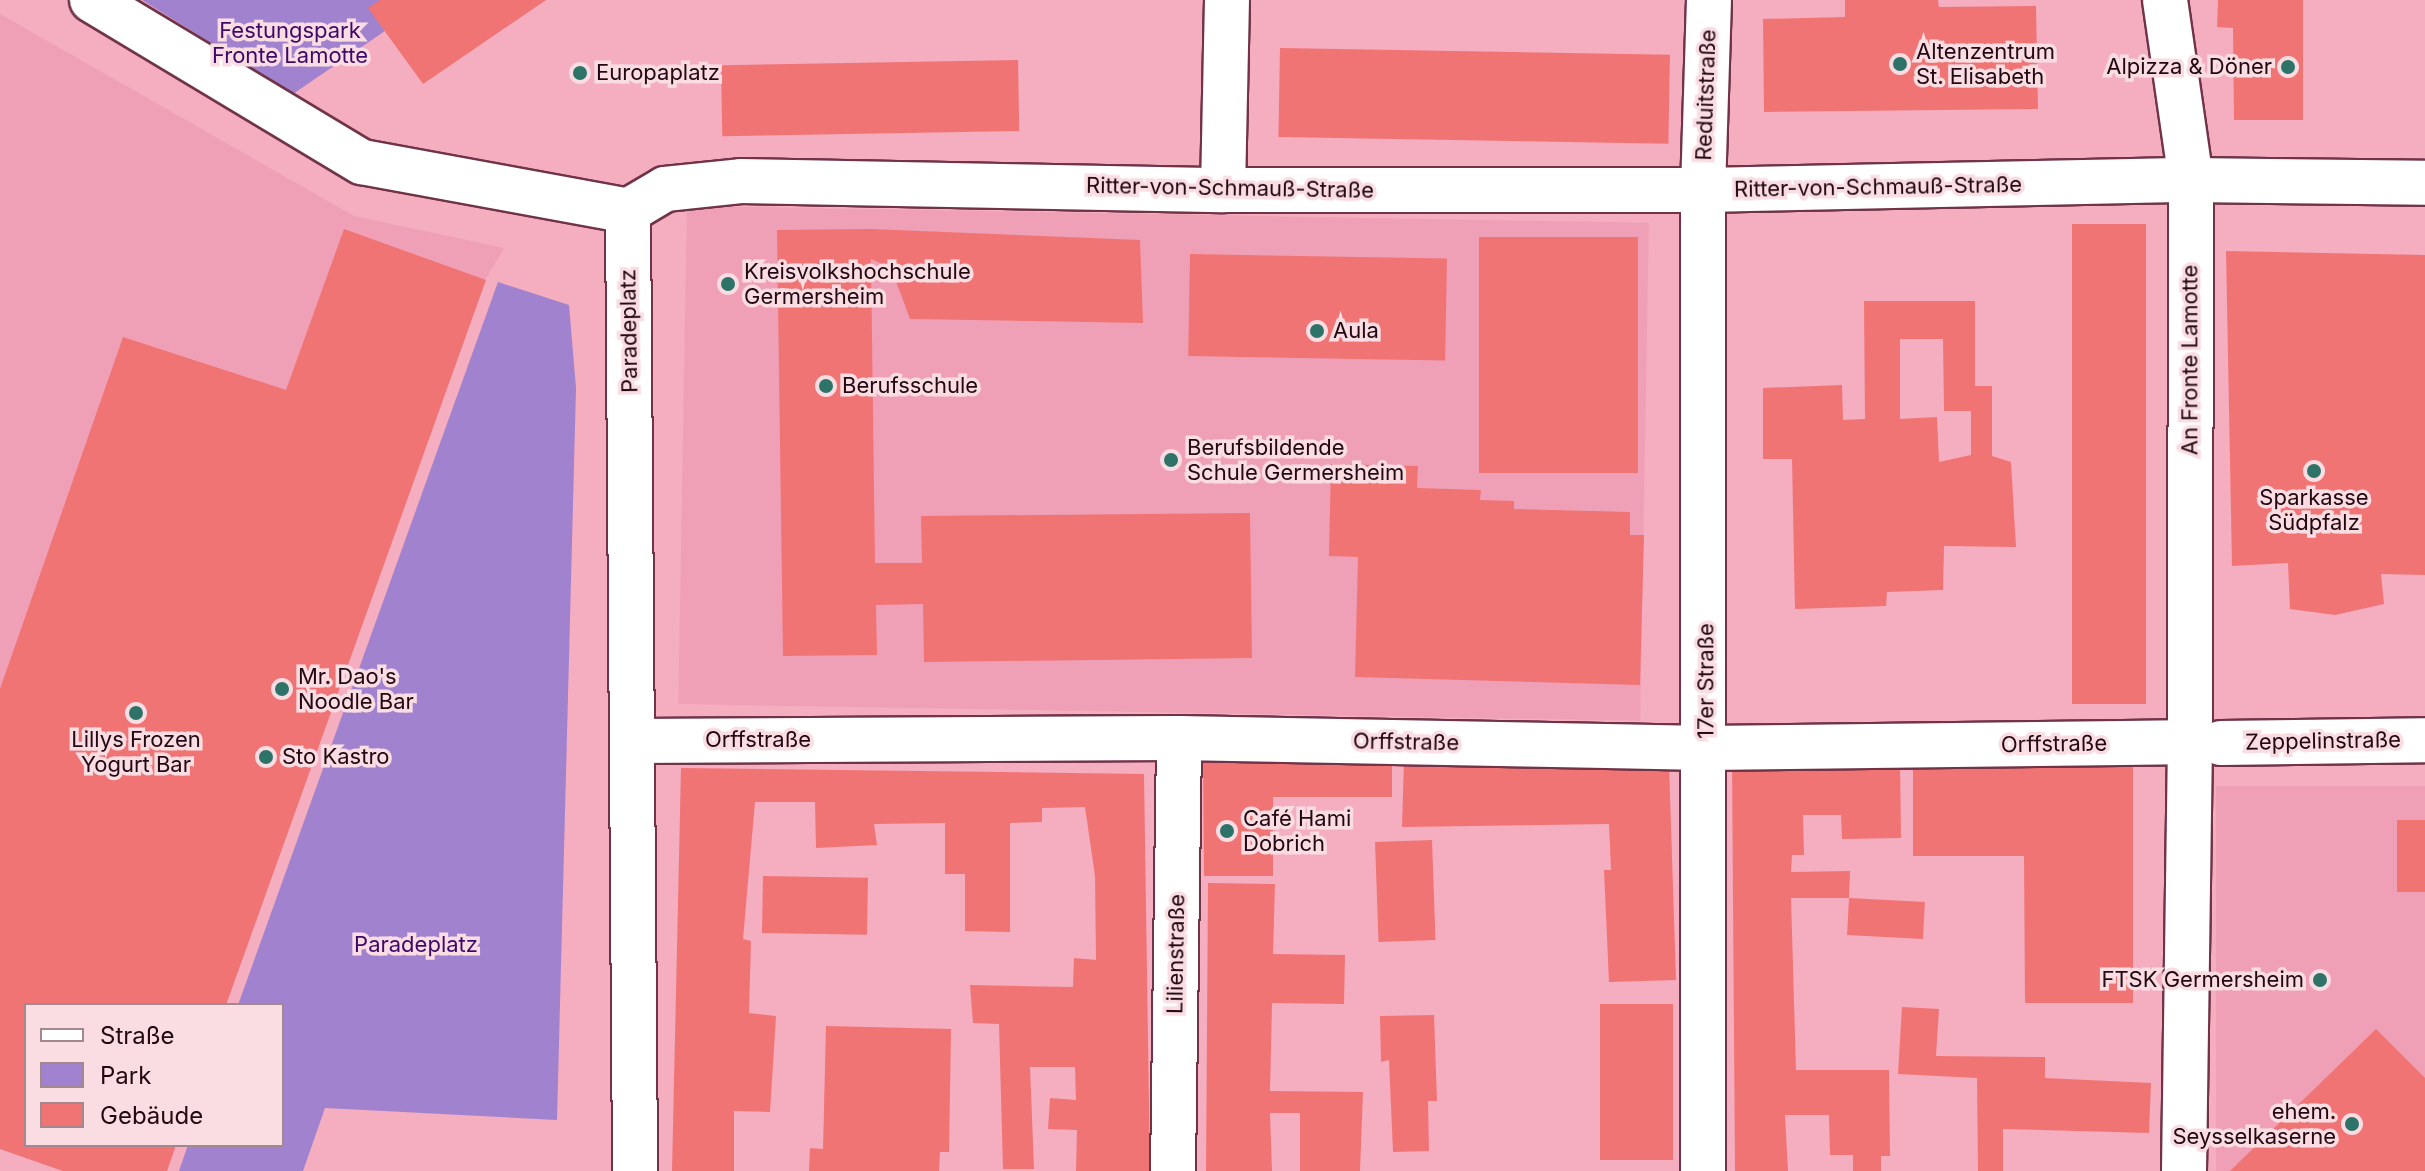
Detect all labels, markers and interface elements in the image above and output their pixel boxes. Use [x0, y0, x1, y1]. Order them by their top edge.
park label: Festungspark Fronte Lamotte [212, 17, 368, 68]
street label: Reduitstraße [1691, 29, 1721, 161]
place label: Altenzentrum St. Elisabeth [1916, 38, 2055, 90]
place label: Alpizza & Döner [2106, 54, 2272, 80]
marker: Altenzentrum St. Elisabeth [1891, 55, 1909, 73]
marker: Alpizza & Döner [2279, 58, 2297, 76]
place label: Europaplatz [596, 60, 720, 86]
marker: Europaplatz [571, 64, 589, 82]
street label: Ritter-von-Schmauß-Straße [1734, 171, 2022, 203]
street label: Ritter-von-Schmauß-Straße [1086, 172, 1374, 204]
place label: Kreisvolkshochschule Germersheim [744, 258, 971, 310]
street label: An Fronte Lamotte [2177, 265, 2203, 455]
street label: Paradeplatz [615, 269, 643, 393]
marker: Kreisvolkshochschule Germersheim [719, 275, 737, 293]
place label: Aula [1333, 318, 1379, 344]
marker: Aula [1308, 322, 1326, 340]
place label: Berufsschule [842, 373, 978, 399]
marker: Berufsschule [817, 377, 835, 395]
place label: Berufsbildende Schule Germersheim [1187, 434, 1404, 486]
marker: Berufsbildende Schule Germersheim [1162, 451, 1180, 469]
marker: Sparkasse Südpfalz [2305, 462, 2323, 480]
place label: Sparkasse Südpfalz [2259, 484, 2369, 536]
street label: 17er Straße [1693, 623, 1719, 739]
place label: Mr. Dao's Noodle Bar [298, 663, 414, 714]
marker: Mr. Dao's Noodle Bar [273, 680, 291, 698]
marker: Lillys Frozen Yogurt Bar [127, 704, 145, 722]
place label: Lillys Frozen Yogurt Bar [71, 726, 201, 778]
street label: Zeppelinstraße [2245, 726, 2401, 756]
street label: Orffstraße [705, 727, 811, 753]
street label: Orffstraße [1353, 728, 1459, 756]
street label: Orffstraße [2001, 730, 2107, 758]
place label: Sto Kastro [282, 744, 390, 770]
marker: Sto Kastro [257, 748, 275, 766]
place label: Café Hami Dobrich [1243, 805, 1351, 856]
marker: Café Hami Dobrich [1218, 822, 1236, 840]
street label: Lilienstraße [1162, 894, 1190, 1014]
park label: Paradeplatz [354, 932, 478, 958]
place label: FTSK Germersheim [2101, 967, 2304, 993]
marker: FTSK Germersheim [2311, 971, 2329, 989]
legend [24, 1003, 284, 1147]
text: Straße [100, 1021, 175, 1050]
text: Park [100, 1061, 151, 1090]
place label: ehem. Seysselkaserne [2172, 1098, 2336, 1150]
text: Gebäude [100, 1101, 203, 1130]
marker: ehem. Seysselkaserne [2343, 1115, 2361, 1133]

